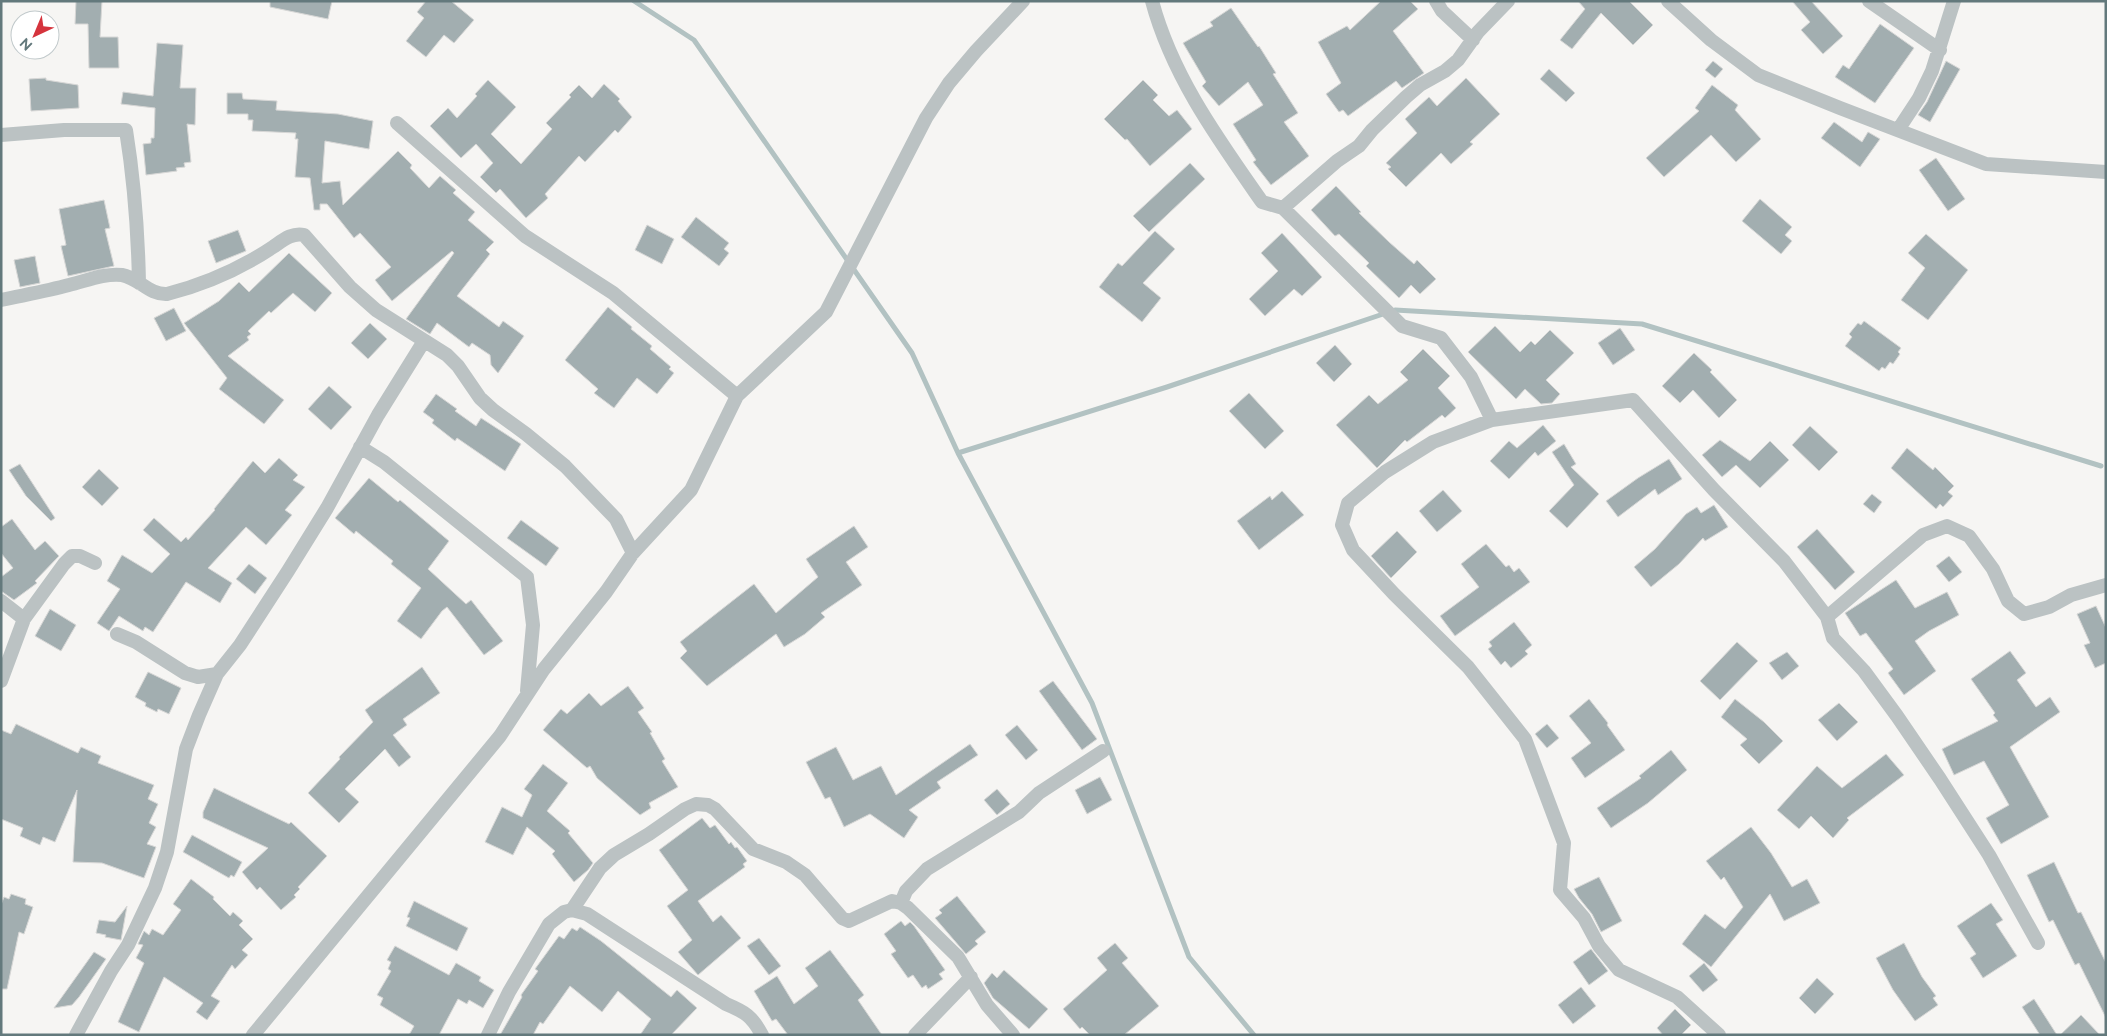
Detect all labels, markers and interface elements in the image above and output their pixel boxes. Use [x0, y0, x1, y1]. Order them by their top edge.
north arrow [10, 10, 60, 60]
text: N [17, 35, 35, 54]

